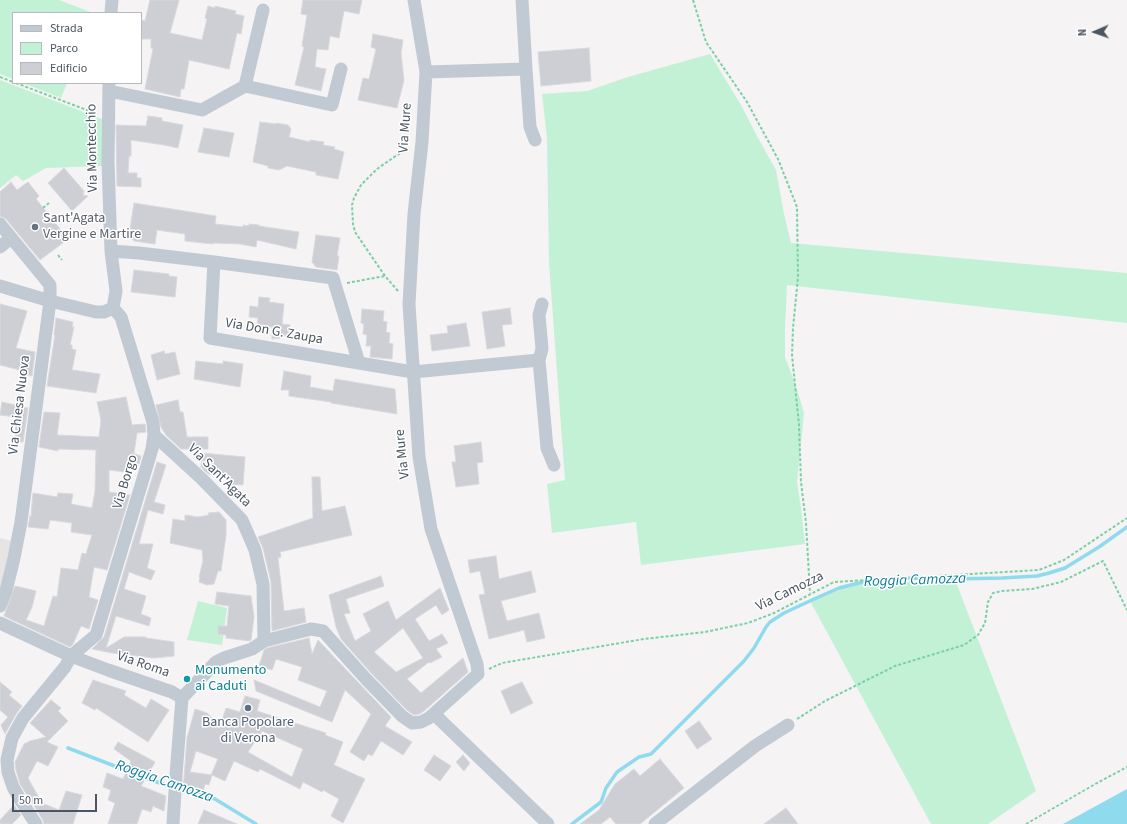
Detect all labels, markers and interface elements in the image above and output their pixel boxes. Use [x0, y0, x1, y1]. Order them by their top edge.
legend [12, 12, 142, 84]
north arrow [1075, 12, 1115, 52]
text: Strada [50, 20, 83, 37]
text: N [1075, 29, 1090, 36]
text: Parco [50, 40, 78, 57]
text: Edificio [50, 60, 87, 77]
street label: Via Mure [396, 102, 416, 154]
street label: Via Montecchio [84, 104, 102, 192]
place label: Sant'Agata Vergine e Martire [43, 211, 141, 244]
marker: Sant'Agata Vergine e Martire [30, 222, 40, 232]
street label: Via Don G. Zaupa [224, 315, 324, 349]
street label: Via Chiesa Nuova [6, 354, 34, 456]
street label: Via Mure [392, 428, 414, 480]
street label: Via Sant'Agata [184, 441, 254, 511]
street label: Via Borgo [110, 453, 142, 511]
street label: Via Camozza [753, 568, 827, 616]
water label: Roggia Camozza [864, 570, 966, 592]
street label: Via Roma [114, 648, 172, 682]
place label: Monumento ai Caduti [195, 663, 266, 696]
marker: Monumento ai Caduti [182, 674, 192, 684]
marker: Banca Popolare di Verona [243, 703, 253, 713]
place label: Banca Popolare di Verona [202, 715, 294, 748]
water label: Roggia Camozza [113, 757, 215, 807]
scale bar [14, 786, 99, 812]
text: 50 m [19, 792, 43, 809]

